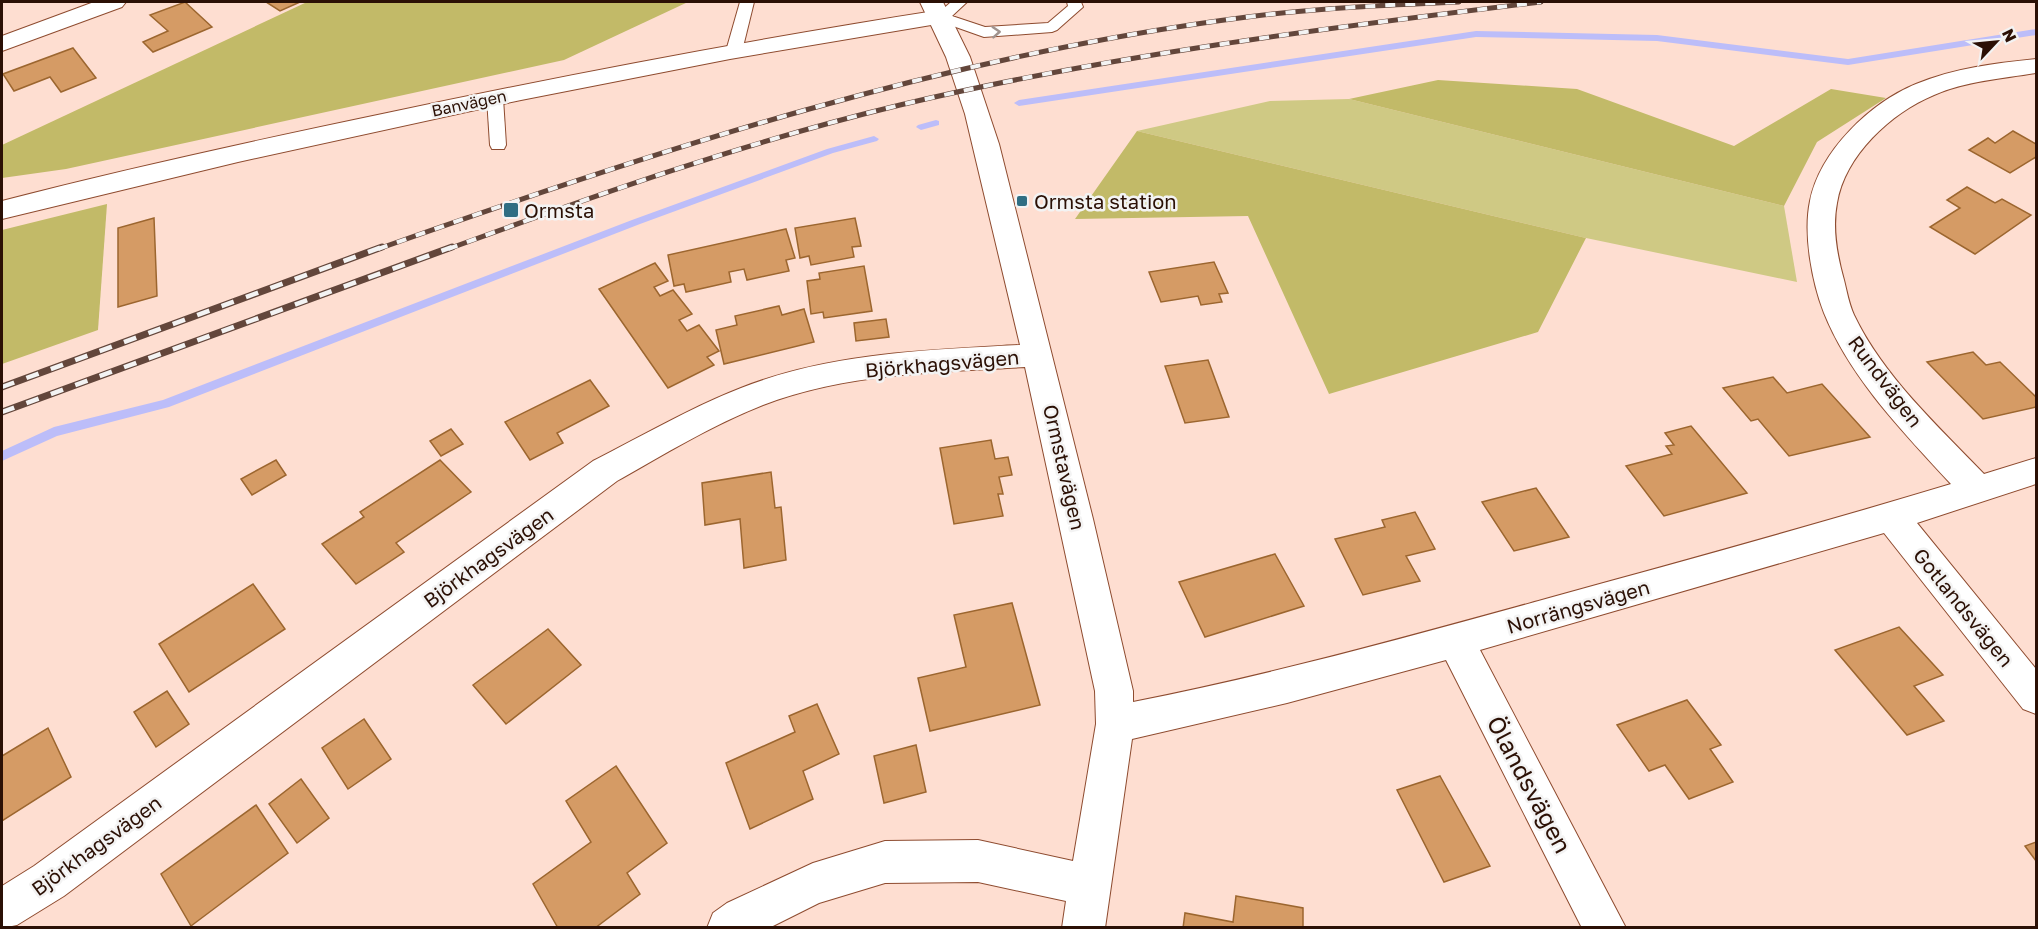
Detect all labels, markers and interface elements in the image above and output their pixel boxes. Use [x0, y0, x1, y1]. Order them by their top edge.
north arrow [1966, 12, 2026, 72]
one-way arrow [992, 25, 1001, 38]
text: N [1998, 26, 2021, 45]
street label: Banvägen [430, 85, 508, 121]
place label: Ormsta station [1034, 189, 1177, 213]
marker: Ormsta station [1015, 194, 1029, 208]
place label: Ormsta [524, 198, 594, 222]
marker: Ormsta [502, 201, 520, 219]
street label: Rundvägen [1844, 331, 1928, 431]
street label: Björkhagsvägen [864, 344, 1020, 382]
street label: Ormstavägen [1039, 402, 1091, 532]
street label: Björkhagsvägen [418, 502, 558, 612]
street label: Gotlandsvägen [1909, 543, 2019, 671]
street label: Norrängsvägen [1504, 574, 1652, 638]
street label: Ölandsvägen [1482, 710, 1578, 858]
street label: Björkhagsvägen [26, 790, 166, 900]

